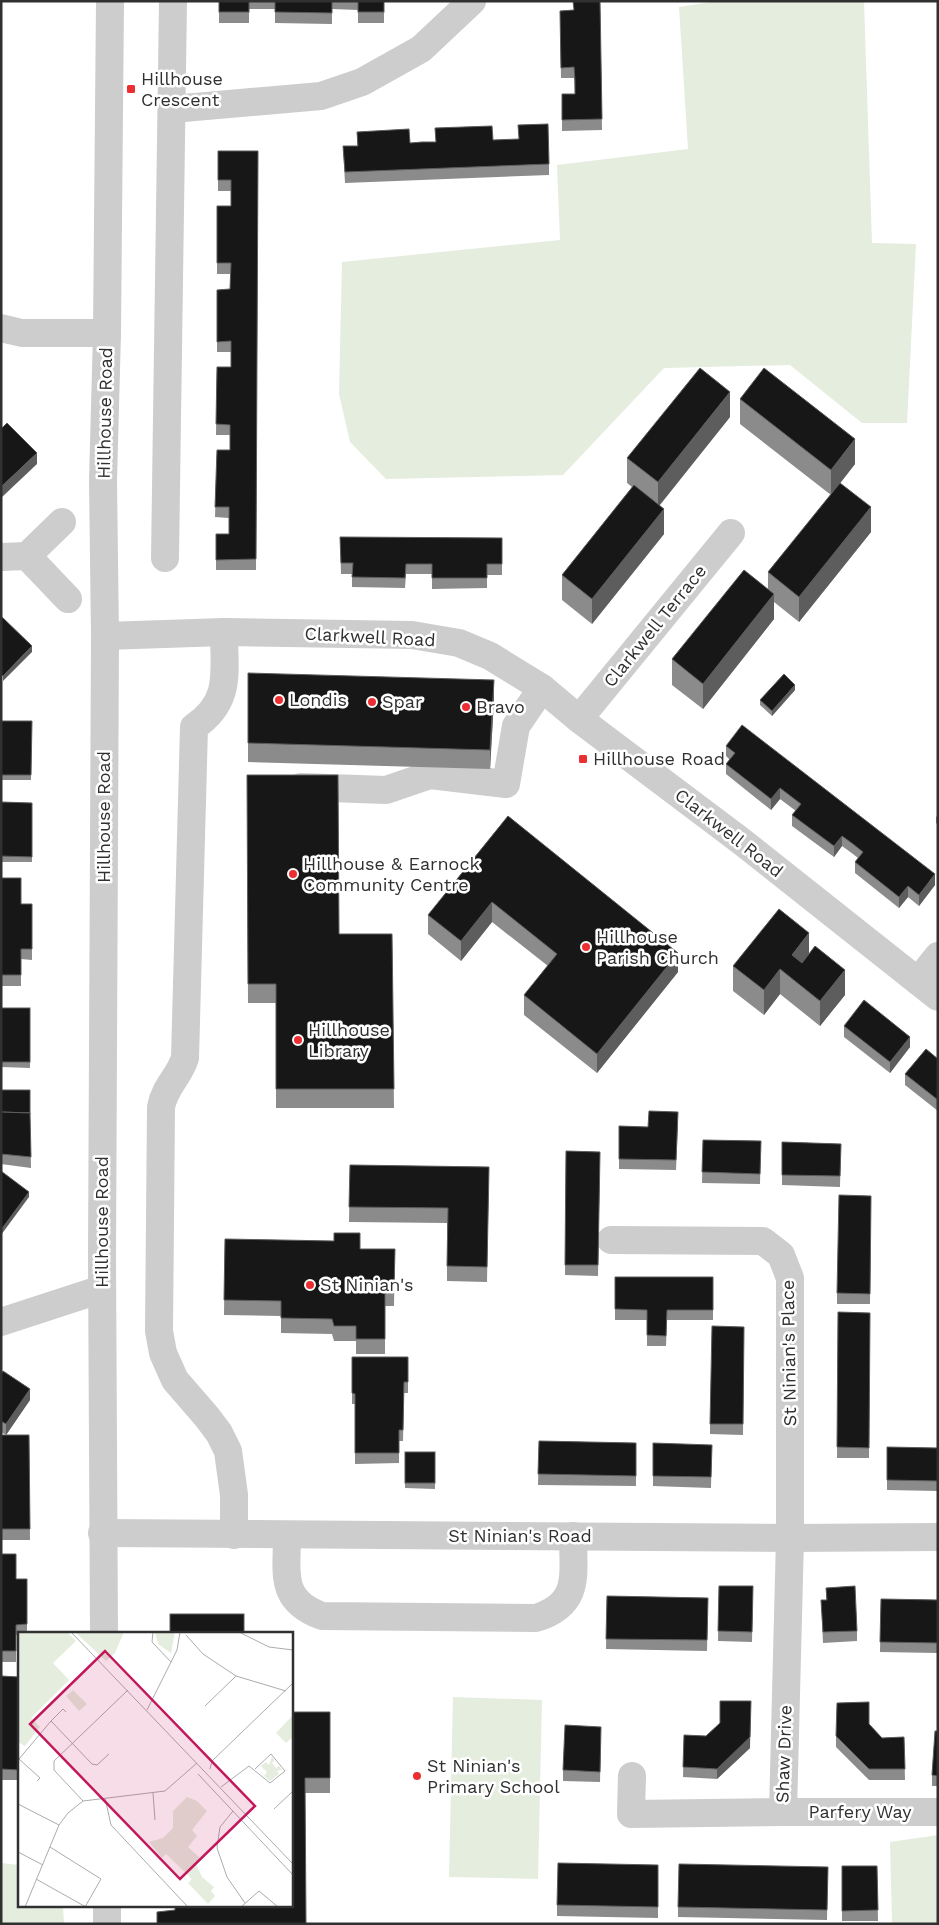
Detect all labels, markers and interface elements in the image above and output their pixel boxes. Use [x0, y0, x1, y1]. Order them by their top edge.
place label: Hillhouse Crescent [141, 68, 223, 110]
marker: Hillhouse Crescent [125, 83, 137, 95]
street label: Hillhouse Road [93, 347, 116, 479]
street label: Clarkwell Terrace [599, 560, 710, 691]
street label: Clarkwell Road [304, 623, 436, 650]
place label: Londis [289, 689, 347, 710]
place label: Spar [382, 691, 422, 712]
marker: Londis [273, 694, 285, 706]
marker: Spar [366, 696, 378, 708]
place label: Bravo [476, 696, 525, 717]
marker: Bravo [460, 701, 472, 713]
place label: Hillhouse Road [593, 748, 725, 769]
street label: Hillhouse Road [93, 751, 114, 883]
marker: Hillhouse Road [577, 753, 589, 765]
street label: Clarkwell Road [671, 784, 787, 881]
place label: Hillhouse & Earnock Community Centre [303, 853, 480, 895]
marker: Hillhouse & Earnock Community Centre [287, 868, 299, 880]
place label: Hillhouse Parish Church [596, 926, 719, 968]
marker: Hillhouse Parish Church [580, 941, 592, 953]
place label: Hillhouse Library [308, 1019, 390, 1061]
marker: Hillhouse Library [292, 1034, 304, 1046]
street label: Hillhouse Road [91, 1156, 112, 1288]
place label: St Ninian's [320, 1274, 414, 1295]
marker: St Ninian's [304, 1279, 316, 1291]
street label: St Ninian's Place [777, 1279, 800, 1427]
street label: St Ninian's Road [448, 1525, 592, 1546]
inset map [18, 1632, 292, 1908]
street label: Shaw Drive [771, 1705, 796, 1803]
place label: St Ninian's Primary School [427, 1755, 560, 1797]
marker: St Ninian's Primary School [411, 1770, 423, 1782]
street label: Parfery Way [808, 1801, 912, 1822]

